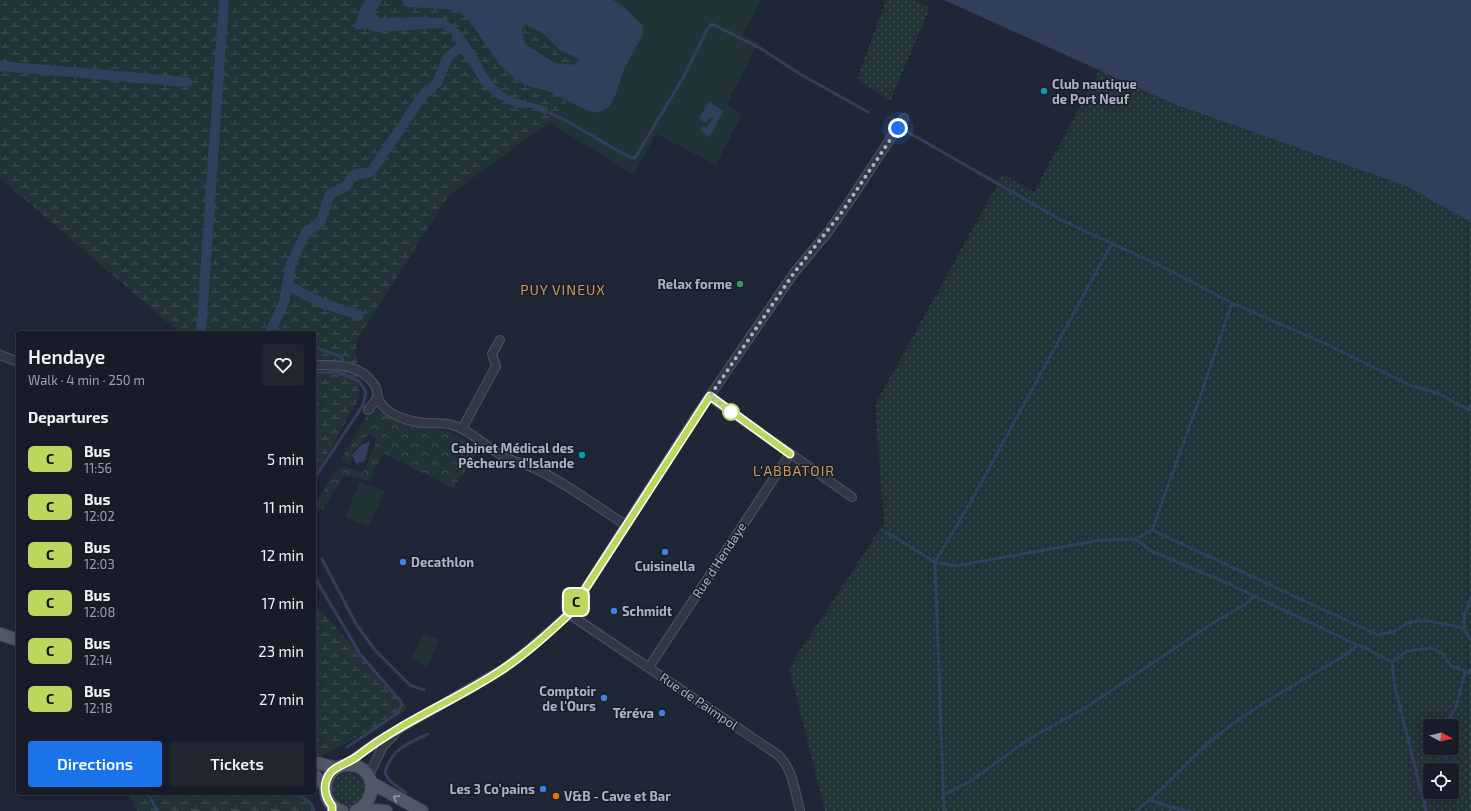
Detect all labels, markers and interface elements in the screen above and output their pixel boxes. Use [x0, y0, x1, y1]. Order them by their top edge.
place label: Club nautique de Port Neuf [1052, 76, 1137, 107]
marker: Club nautique de Port Neuf [1039, 86, 1049, 96]
your location [888, 118, 908, 138]
place label: Relax forme [657, 276, 732, 292]
marker: Relax forme [735, 279, 745, 289]
district label: PUY VINEUX [520, 281, 606, 298]
button: heart [262, 344, 304, 386]
text: Hendaye [28, 345, 105, 368]
text: Walk · 4 min · 250 m [28, 372, 145, 388]
unlabelled marker [722, 403, 740, 421]
text: Departures [28, 408, 108, 426]
place label: Cabinet Médical des Pêcheurs d'Islande [451, 440, 574, 471]
text: Bus [84, 442, 110, 460]
text: C [46, 450, 54, 467]
text: 5 min [267, 450, 304, 468]
marker: Cabinet Médical des Pêcheurs d'Islande [577, 450, 587, 460]
text: 11:56 [84, 460, 112, 476]
district label: L'ABBATOIR [753, 462, 835, 479]
text: Bus [84, 490, 110, 508]
text: C [46, 498, 54, 515]
text: 11 min [263, 498, 304, 516]
text: 12:02 [84, 508, 115, 524]
street label: Rue d'Hendaye [689, 519, 749, 601]
text: Bus [84, 538, 110, 556]
text: C [46, 546, 54, 563]
text: 12 min [261, 546, 304, 564]
marker: Cuisinella [660, 547, 670, 557]
place label: Decathlon [411, 554, 474, 570]
text: 12:03 [84, 556, 115, 572]
marker: Decathlon [398, 557, 408, 567]
place label: Cuisinella [635, 558, 695, 574]
text: Bus [84, 586, 110, 604]
line badge: C [563, 589, 589, 615]
text: C [572, 593, 580, 610]
text: C [46, 594, 54, 611]
text: 17 min [261, 594, 304, 612]
place label: Schmidt [622, 603, 673, 619]
text: 12:08 [84, 604, 115, 620]
marker: Schmidt [609, 606, 619, 616]
text: Bus [84, 634, 110, 652]
text: C [46, 642, 54, 659]
text: 23 min [258, 642, 304, 660]
text: 12:14 [84, 652, 113, 668]
street label: Rue de Paimpol [657, 669, 741, 733]
text: Bus [84, 682, 110, 700]
place label: Comptoir de l'Ours [539, 683, 596, 714]
text: C [46, 690, 54, 707]
text: 27 min [259, 690, 304, 708]
marker: Comptoir de l'Ours [599, 693, 609, 703]
text: 12:18 [84, 700, 113, 716]
place label: Téréva [613, 705, 654, 721]
marker: Téréva [657, 708, 667, 718]
north arrow [1423, 719, 1459, 755]
map controls [1423, 719, 1459, 799]
button: Directions [28, 741, 162, 787]
button: Tickets [170, 741, 304, 787]
button: locate [1423, 763, 1459, 799]
place label: Les 3 Co'pains [449, 781, 535, 797]
marker: Les 3 Co'pains [538, 784, 548, 794]
place label: V&B - Cave et Bar [564, 788, 671, 804]
marker: V&B - Cave et Bar [551, 791, 561, 801]
one-way arrow [393, 795, 401, 802]

